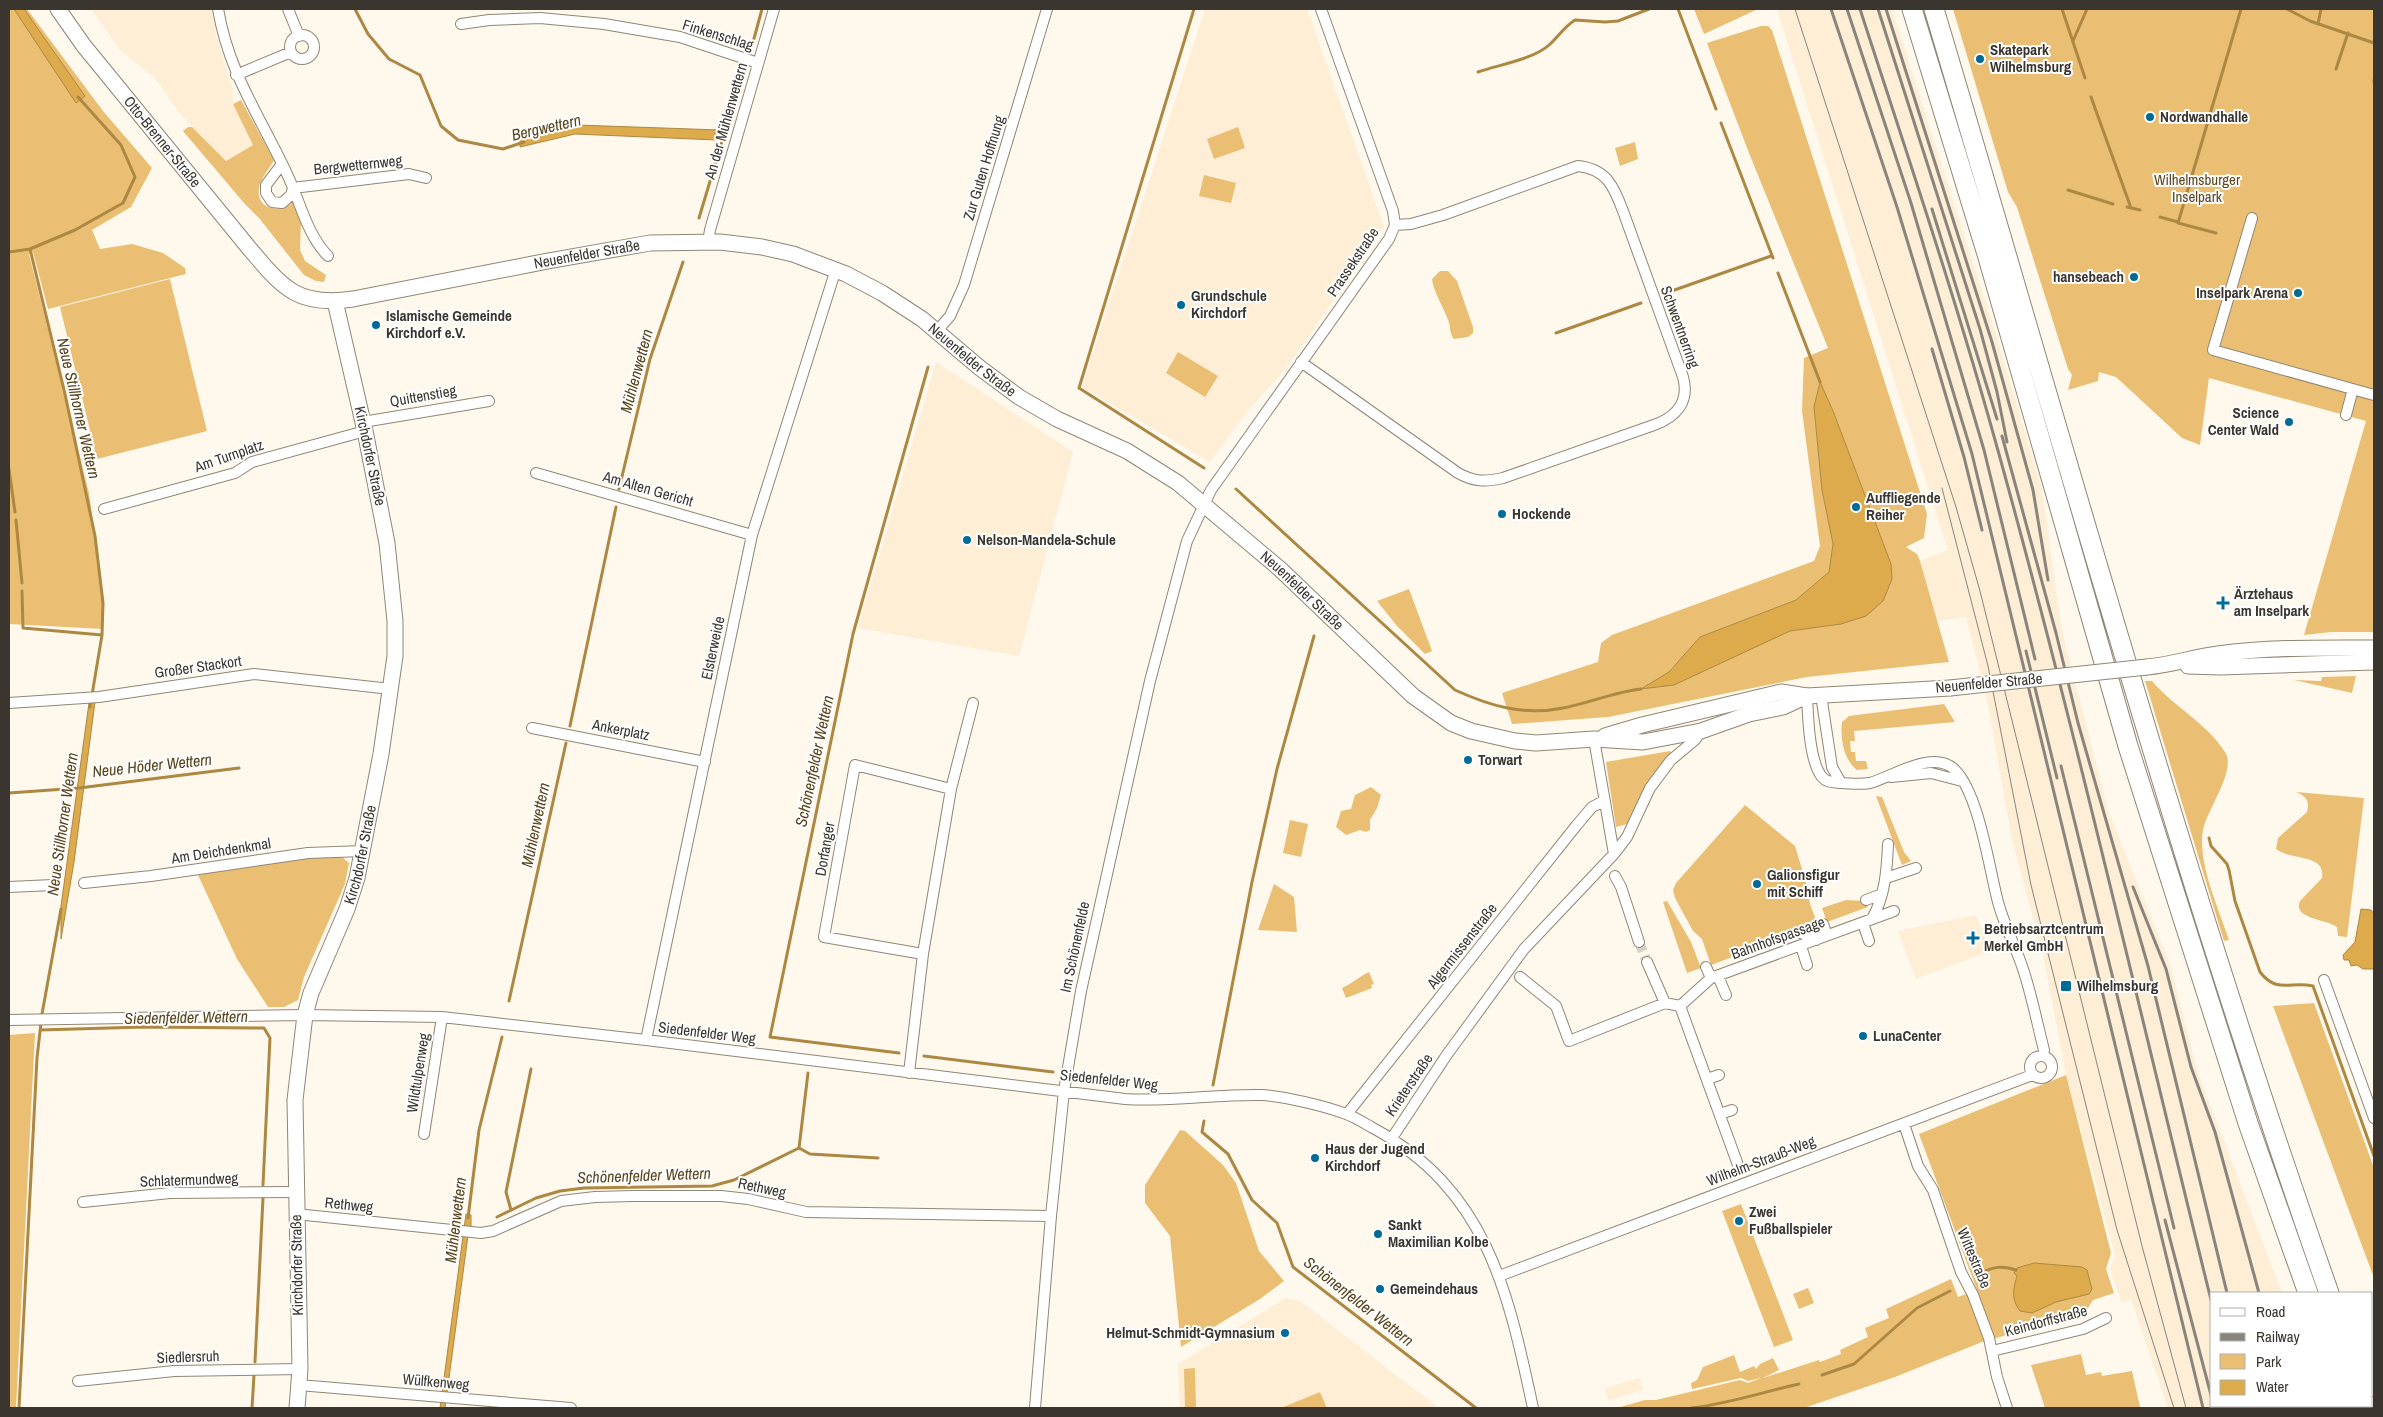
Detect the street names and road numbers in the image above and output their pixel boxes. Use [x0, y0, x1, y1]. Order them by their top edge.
street label: Finkenschlag [680, 14, 756, 55]
street label: An der Mühlenwettern [699, 60, 752, 183]
street label: Otto-Brenner-Straße [119, 91, 206, 192]
street label: Zur Guten Hoffnung [958, 113, 1009, 223]
street label: Bergwetternweg [313, 149, 403, 180]
street label: Prassekstraße [1322, 223, 1384, 300]
street label: Neuenfelder Straße [532, 234, 642, 274]
street label: Schwentnerring [1656, 283, 1705, 371]
street label: Neuenfelder Straße [924, 318, 1021, 401]
street label: Quittenstieg [388, 379, 458, 412]
street label: Kirchdorfer Straße [350, 404, 391, 508]
street label: Am Turnplatz [190, 434, 266, 477]
street label: Am Alten Gericht [600, 465, 696, 512]
street label: Neuenfelder Straße [1256, 546, 1349, 635]
street label: Elsterweide [696, 614, 729, 682]
street label: Großer Stackort [153, 650, 243, 683]
street label: Neuenfelder Straße [1935, 667, 2043, 698]
street label: Ankerplatz [590, 713, 652, 745]
street label: Kirchdorfer Straße [338, 803, 381, 907]
street label: Dorfanger [809, 820, 840, 878]
street label: Am Deichdenkmal [169, 832, 272, 869]
street label: Algermissenstraße [1421, 898, 1502, 994]
street label: Im Schönenfelde [1055, 899, 1094, 994]
street label: Bahnhofspassage [1728, 911, 1828, 964]
street label: Siedenfelder Weg [657, 1016, 757, 1049]
street label: Wildtulpenweg [401, 1031, 434, 1114]
street label: Krieterstraße [1380, 1049, 1437, 1120]
street label: Siedenfelder Weg [1059, 1064, 1159, 1095]
street label: Wilhelm-Strauß-Weg [1704, 1130, 1818, 1191]
street label: Schlatermundweg [139, 1167, 239, 1192]
street label: Rethweg [736, 1172, 788, 1203]
street label: Rethweg [324, 1192, 374, 1217]
street label: Kirchdorfer Straße [285, 1214, 308, 1316]
street label: Wittestraße [1952, 1224, 1997, 1291]
street label: Keindorffstraße [2002, 1299, 2090, 1342]
street label: Siedlersruh [156, 1345, 220, 1368]
street label: Wülfkenweg [402, 1368, 470, 1395]

